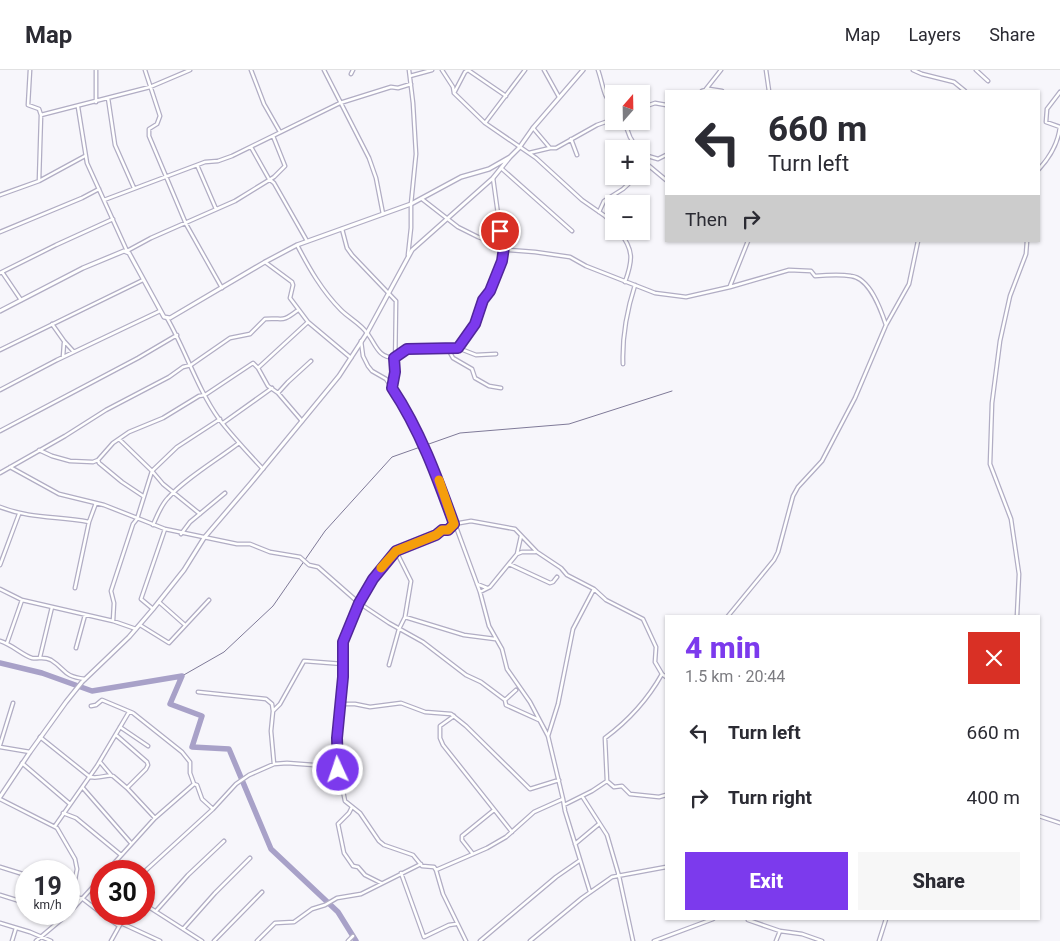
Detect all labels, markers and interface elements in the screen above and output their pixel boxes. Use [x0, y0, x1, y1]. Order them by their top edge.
text: Map [25, 21, 72, 49]
text: Map [845, 24, 880, 45]
text: Layers [908, 24, 961, 45]
text: Share [989, 24, 1035, 45]
north arrow [605, 85, 650, 130]
map controls [605, 85, 650, 240]
text: 660 m [768, 109, 867, 150]
icon: left [685, 110, 750, 175]
button: + [605, 140, 650, 185]
text: Turn left [768, 151, 849, 176]
button: − [605, 195, 650, 240]
icon: right [737, 205, 765, 233]
text: Then [685, 208, 727, 231]
pin [479, 210, 521, 252]
icon: arrive [486, 217, 514, 245]
text: 4 min [685, 630, 761, 665]
button: close [968, 632, 1020, 684]
text: 1.5 km · 20:44 [685, 667, 785, 686]
icon: left [685, 719, 713, 747]
text: Turn left [728, 721, 801, 744]
text: 660 m [967, 721, 1020, 744]
position arrow [311, 743, 363, 795]
icon: right [685, 784, 713, 812]
text: Turn right [728, 786, 812, 809]
text: 400 m [967, 786, 1020, 809]
button: Exit [685, 852, 848, 910]
button: Share [858, 852, 1020, 910]
speed limit sign: 30 [90, 860, 155, 925]
text: 19 [33, 872, 62, 901]
text: km/h [33, 898, 62, 912]

